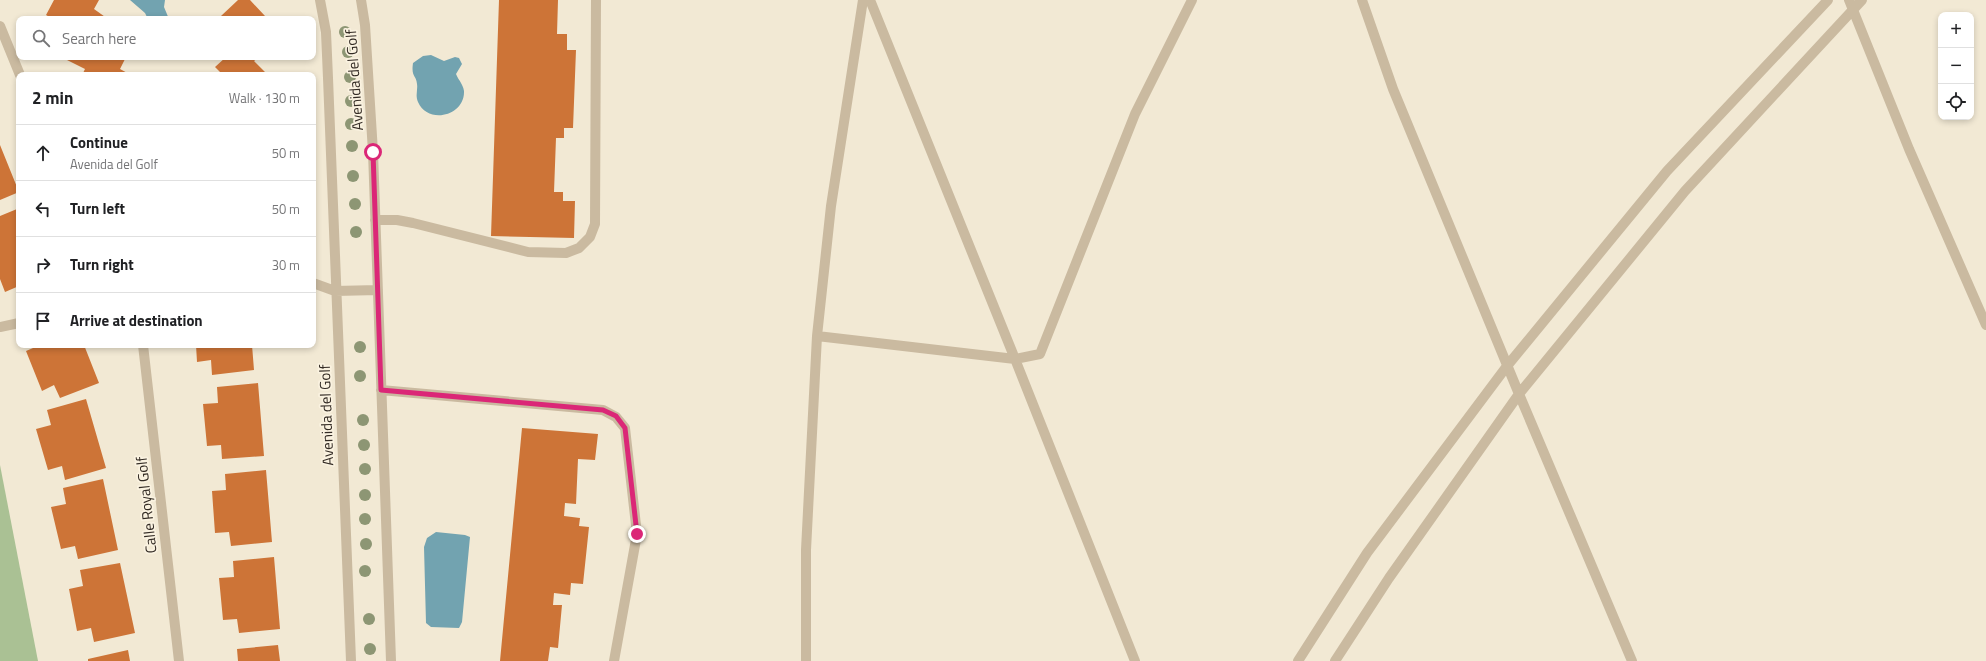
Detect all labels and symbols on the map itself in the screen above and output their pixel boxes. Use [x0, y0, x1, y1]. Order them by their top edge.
street label: Avenida del Golf [339, 29, 369, 131]
route start [364, 143, 382, 161]
street label: Avenida del Golf [313, 364, 339, 466]
street label: Calle Royal Golf [129, 455, 163, 555]
route end [628, 525, 646, 543]

